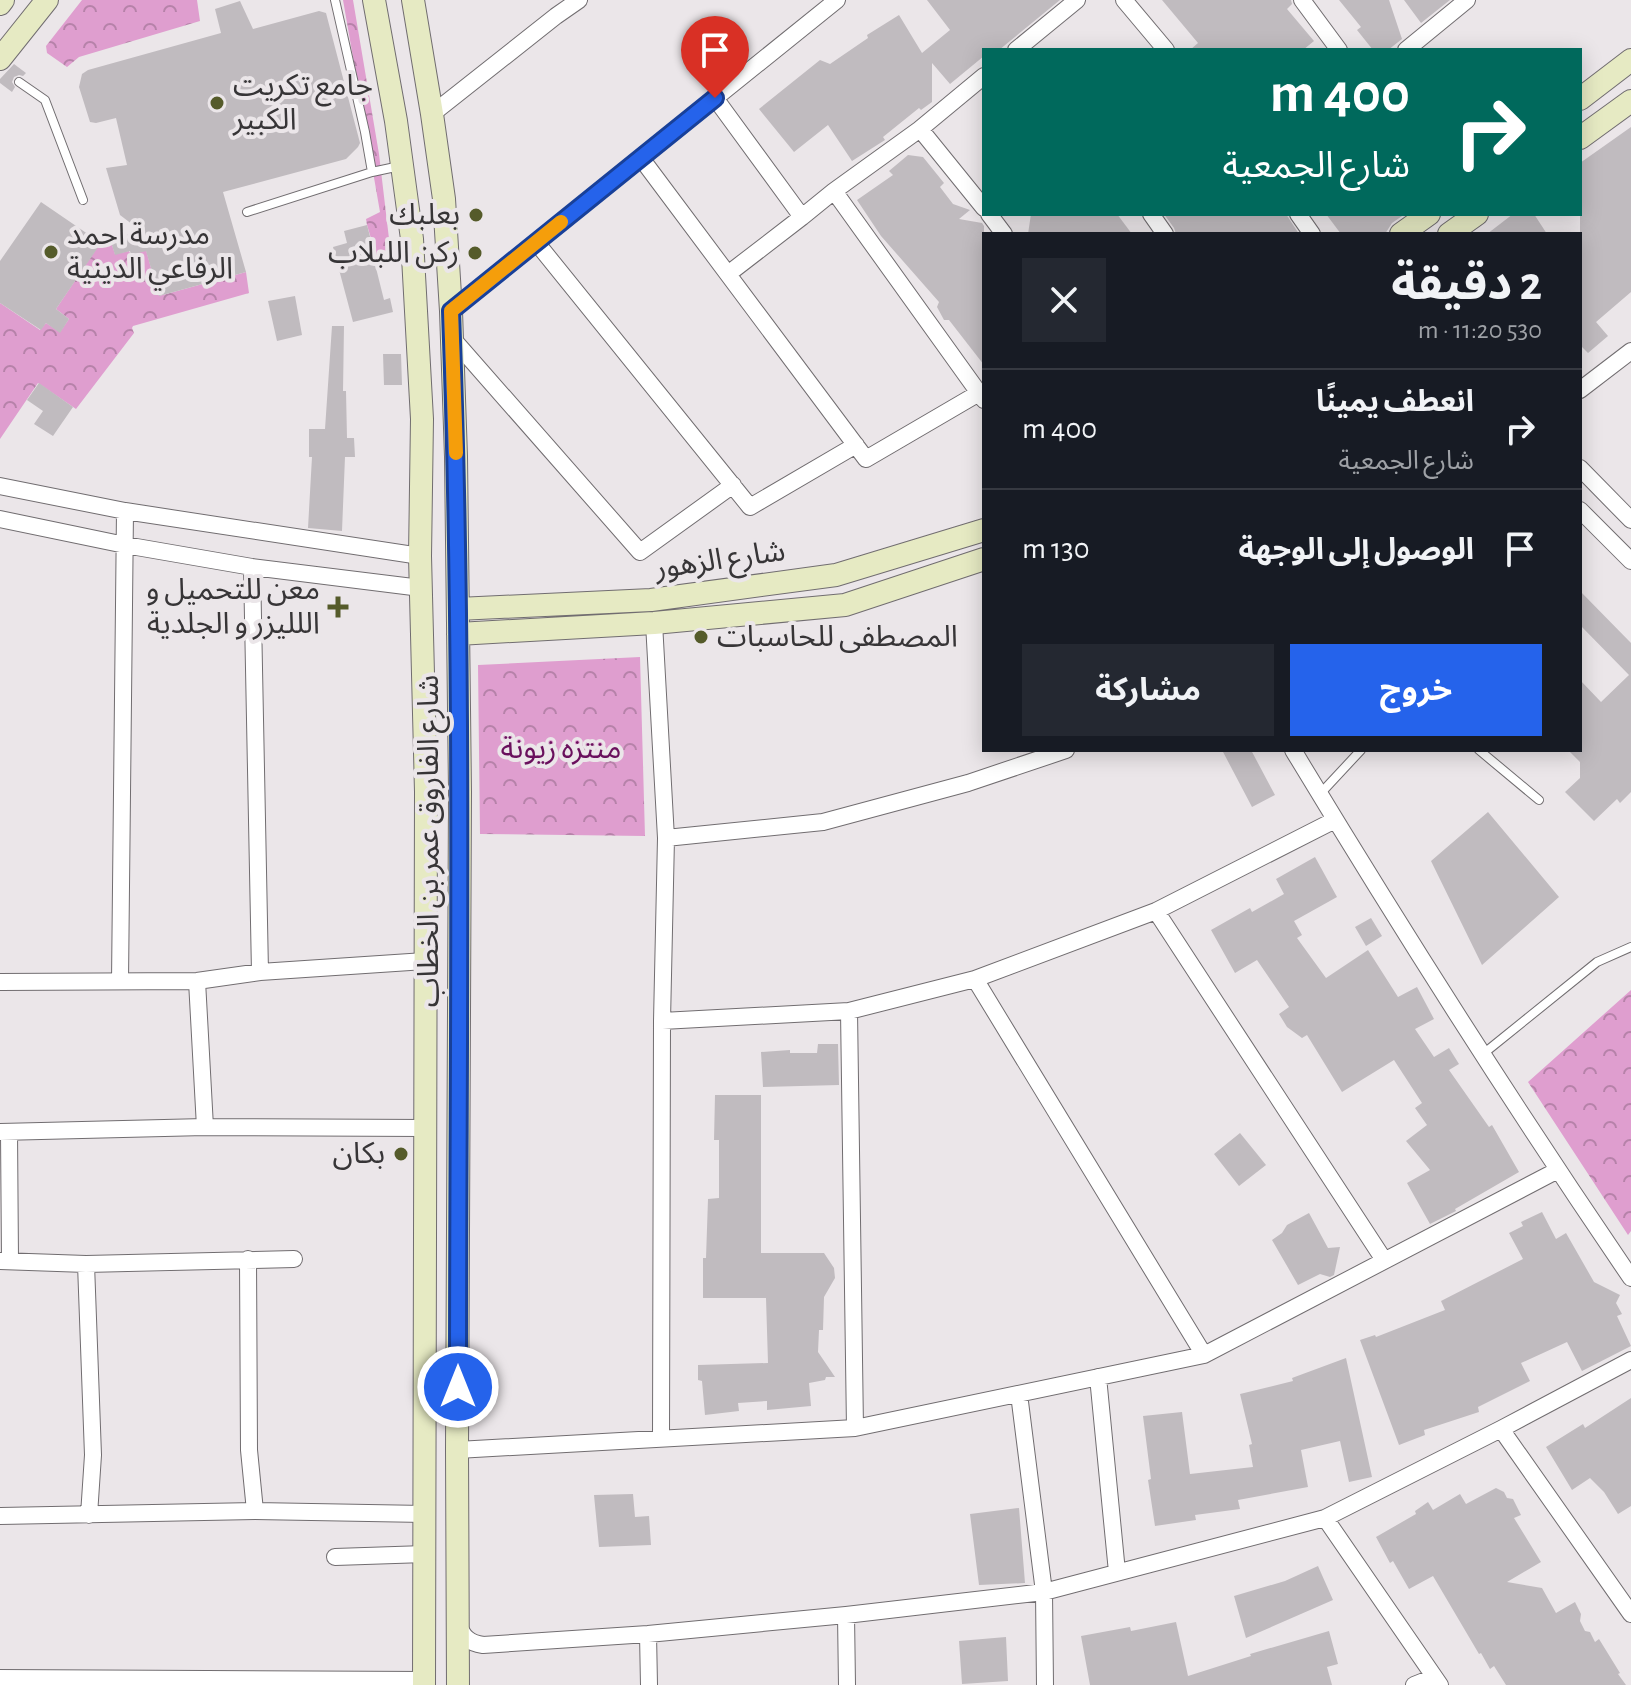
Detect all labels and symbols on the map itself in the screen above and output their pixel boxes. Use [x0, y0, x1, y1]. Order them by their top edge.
pin [681, 16, 749, 98]
place label: جامع تكريت الكبير [232, 71, 373, 136]
marker: جامع تكريت الكبير [208, 94, 226, 112]
place label: بعلبك [389, 200, 460, 230]
marker: بعلبك [467, 206, 485, 224]
place label: مدرسة احمد الرفاعي الدينية [67, 220, 233, 291]
place label: ركن اللبلاب [328, 238, 459, 269]
marker: مدرسة احمد الرفاعي الدينية [42, 243, 60, 261]
marker: ركن اللبلاب [466, 244, 484, 262]
street label: شارع الزهور [652, 536, 788, 590]
place label: معن للتحميل و اللليزر و الجلدية [146, 575, 320, 640]
marker: معن للتحميل و اللليزر و الجلدية [327, 596, 349, 618]
place label: المصطفى للحاسبات [717, 622, 958, 653]
marker: المصطفى للحاسبات [692, 628, 710, 646]
street label: شارع الفاروق عمر بن الخطاب [414, 675, 450, 1007]
park label: منتزه زيونة [501, 734, 621, 765]
place label: بكان [332, 1139, 385, 1170]
marker: بكان [392, 1145, 410, 1163]
position arrow [416, 1345, 500, 1429]

